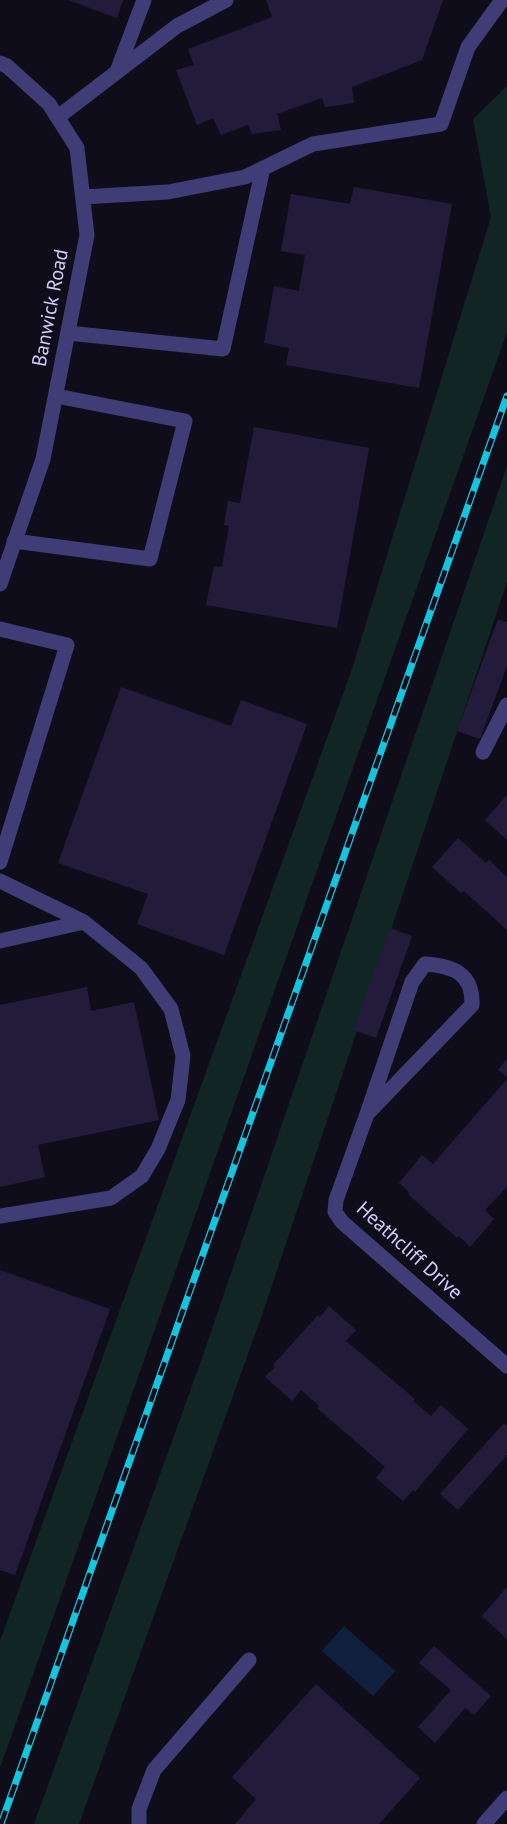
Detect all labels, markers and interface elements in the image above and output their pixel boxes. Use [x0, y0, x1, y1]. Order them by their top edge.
street label: Banwick Road [28, 247, 74, 369]
street label: Heathcliff Drive [351, 1197, 467, 1305]

